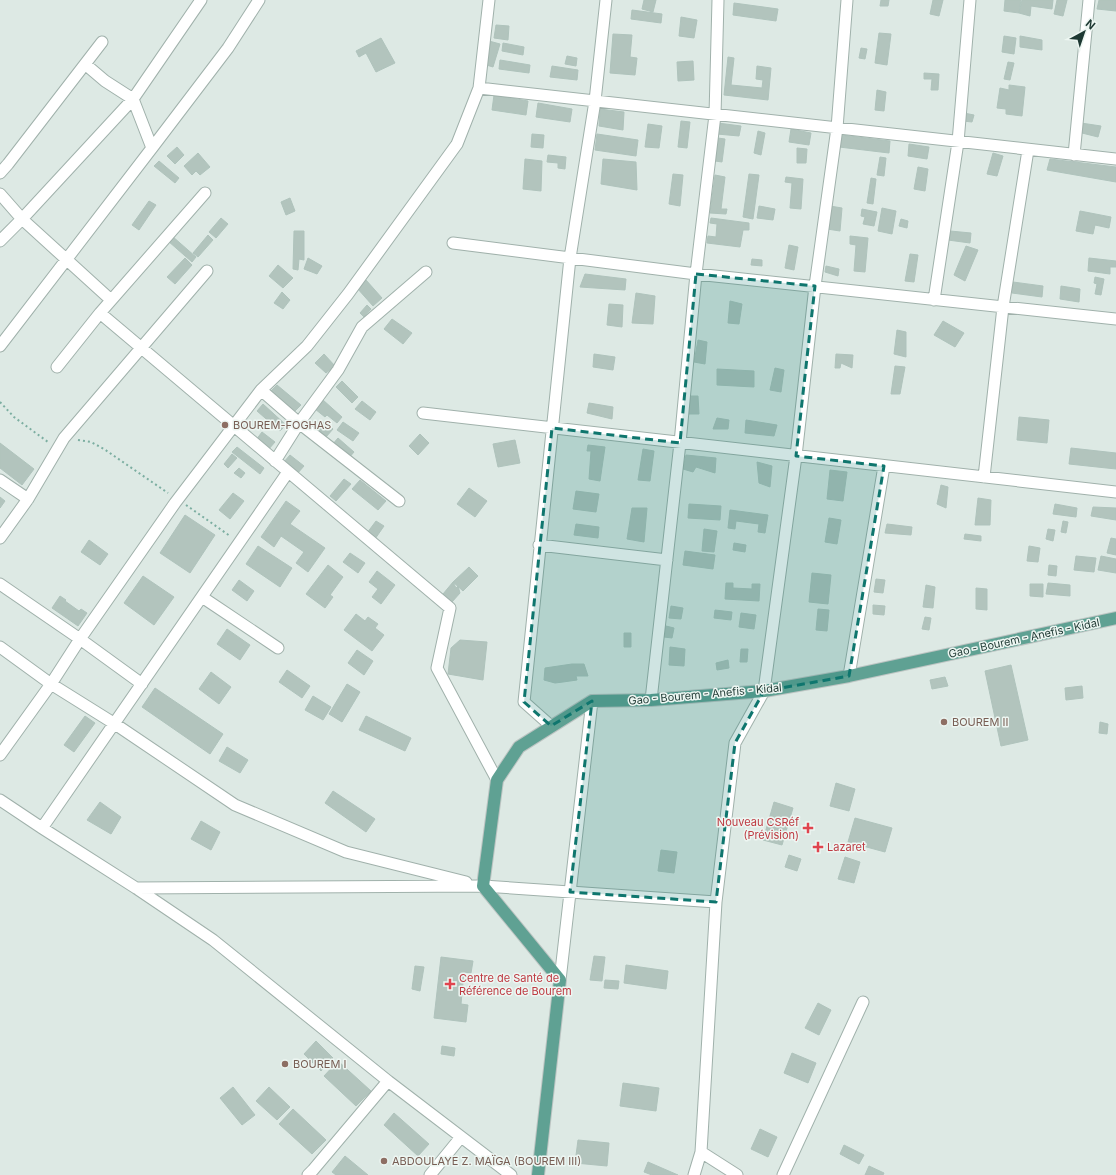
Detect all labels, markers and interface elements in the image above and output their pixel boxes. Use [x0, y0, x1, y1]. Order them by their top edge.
north arrow [1064, 12, 1104, 52]
text: N [1083, 16, 1098, 32]
place label: BOUREM-FOGHAS [233, 418, 331, 432]
marker: BOUREM-FOGHAS [220, 420, 230, 430]
street label: Gao - Bourem - Anefis - Kidal [947, 615, 1101, 661]
street label: Gao - Bourem - Anefis - Kidal [628, 680, 782, 708]
place label: BOUREM II [952, 715, 1008, 729]
marker: BOUREM II [939, 717, 949, 727]
place label: Nouveau CSRéf (Prévision) [717, 815, 799, 842]
marker: Nouveau CSRéf (Prévision) [802, 822, 814, 834]
place label: Lazaret [827, 840, 866, 854]
marker: Lazaret [812, 841, 824, 853]
place label: Centre de Santé de Référence de Bourem [459, 971, 572, 998]
marker: Centre de Santé de Référence de Bourem [444, 978, 456, 990]
place label: BOUREM I [293, 1057, 346, 1071]
marker: BOUREM I [280, 1059, 290, 1069]
place label: ABDOULAYE Z. MAÏGA (BOUREM III) [392, 1154, 581, 1168]
marker: ABDOULAYE Z. MAÏGA (BOUREM III) [379, 1156, 389, 1166]

